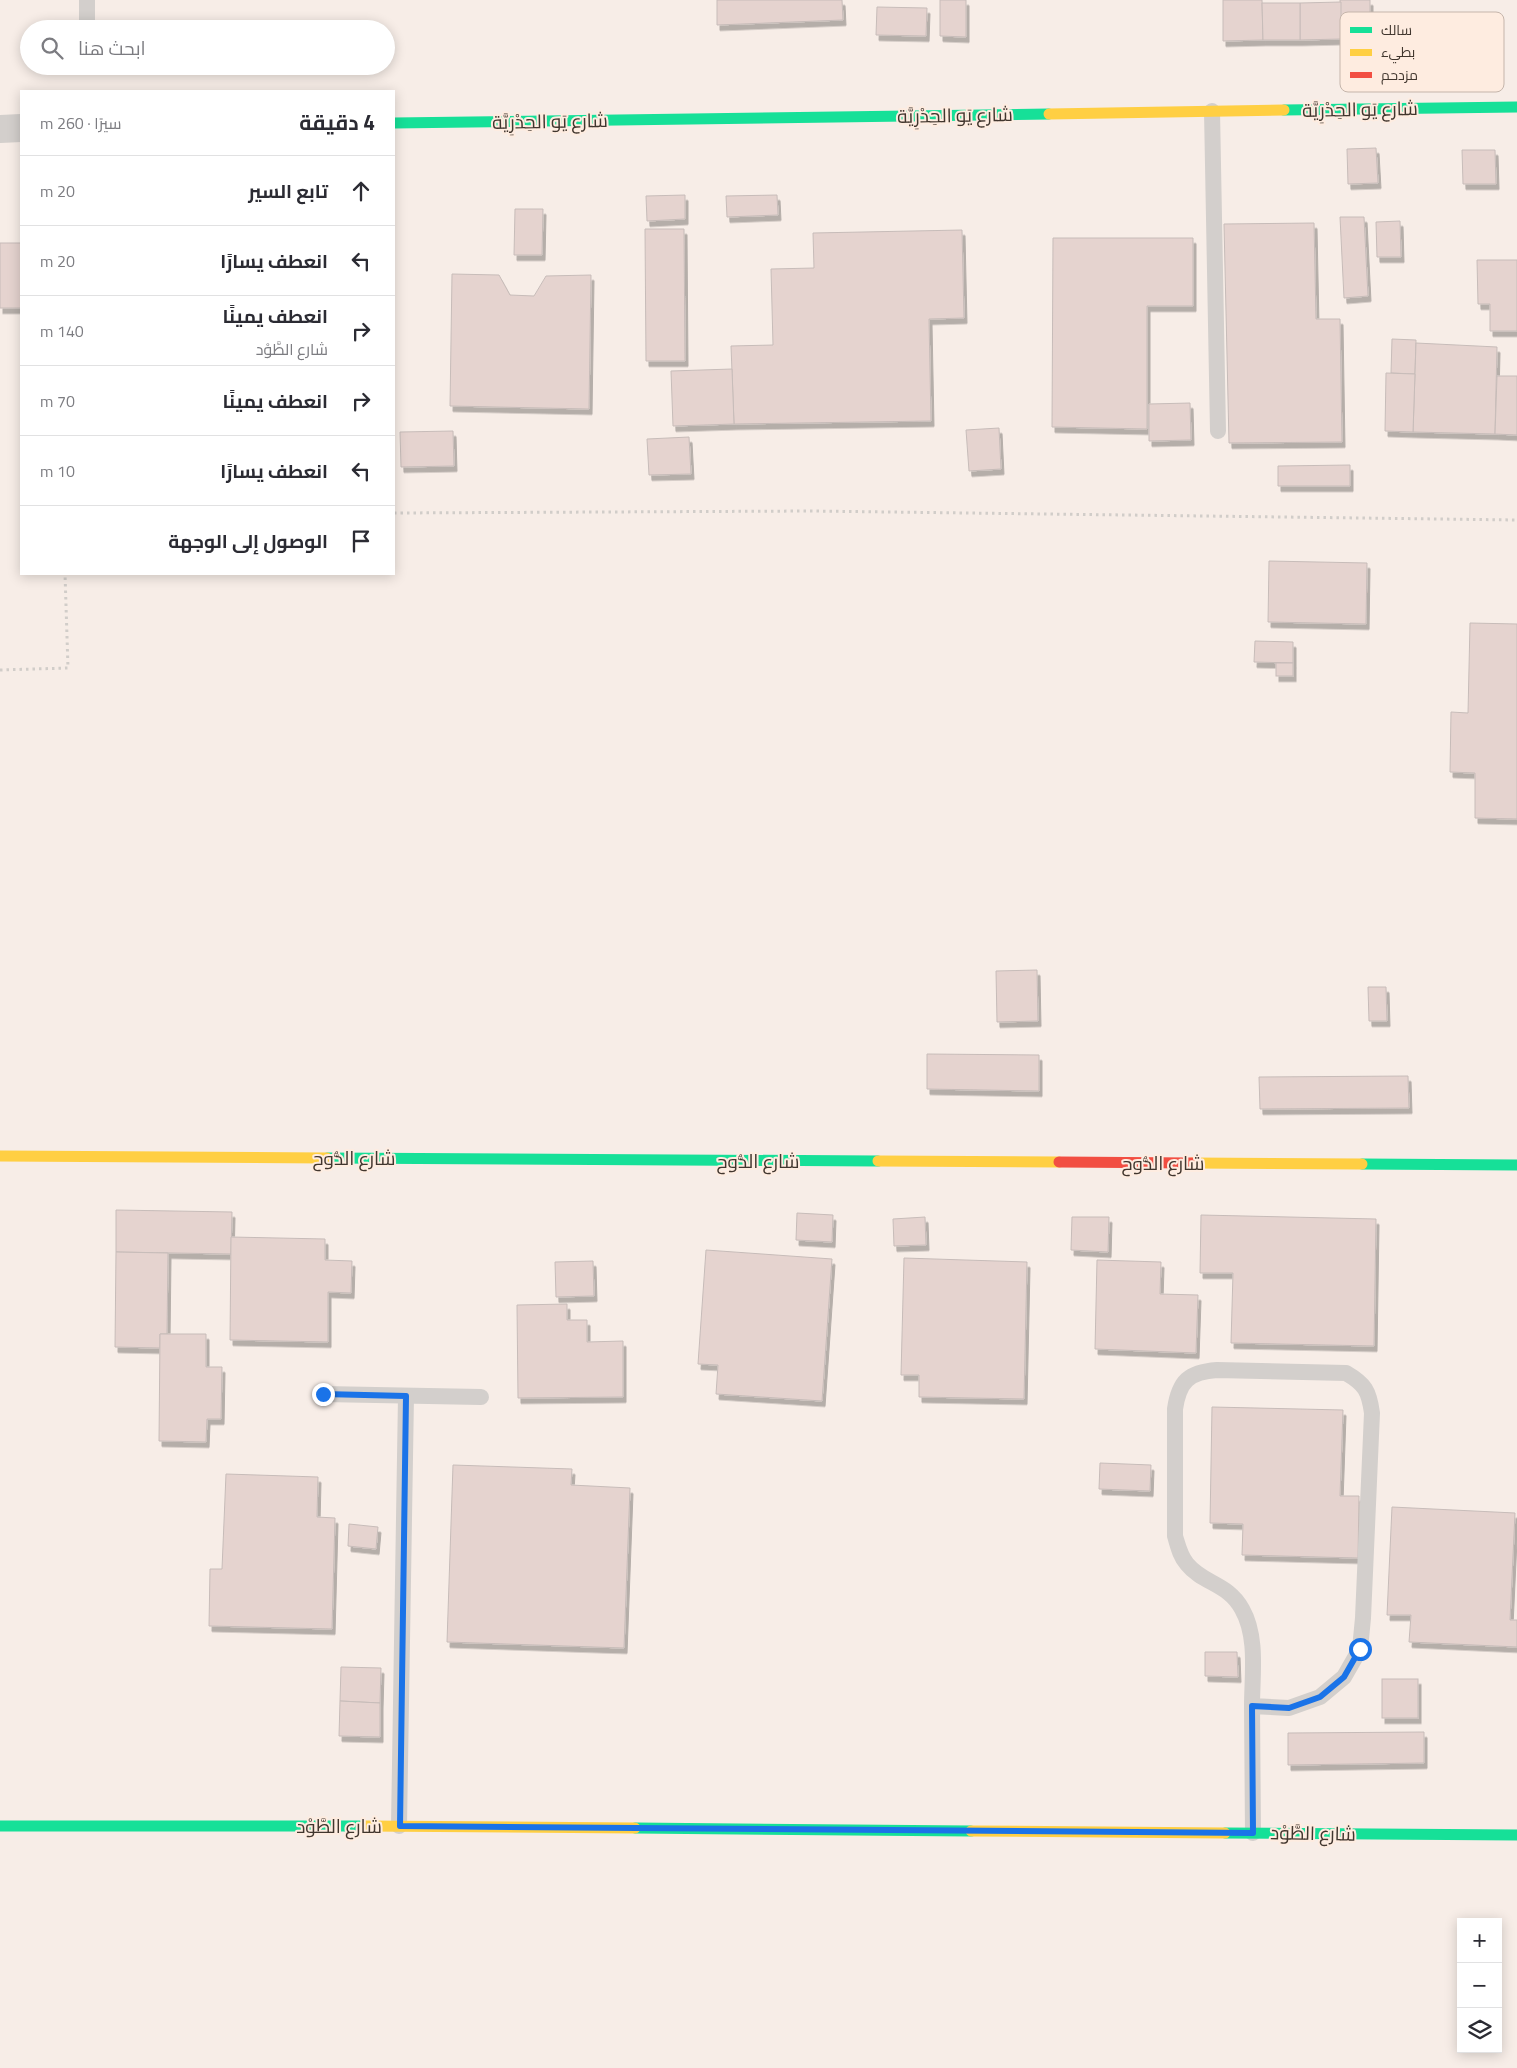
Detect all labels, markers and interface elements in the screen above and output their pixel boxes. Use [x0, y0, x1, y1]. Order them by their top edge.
legend [1340, 12, 1504, 92]
text: سالك [1381, 19, 1412, 40]
search box [20, 20, 395, 75]
text: ابحث هنا [78, 33, 146, 62]
icon: search [38, 34, 66, 62]
text: بطيء [1381, 41, 1415, 64]
text: مزدحم [1381, 64, 1418, 85]
street label: شارع يَو الحِدْرِيَّة [1302, 93, 1418, 124]
street label: شارع يَو الحِدْرِيَّة [897, 99, 1013, 130]
street label: شارع يَو الحِدْرِيَّة [492, 105, 608, 136]
text: 4 دقيقة [299, 106, 375, 138]
text: سيرًا · 260 m [40, 111, 121, 135]
text: تابع السير [248, 176, 328, 205]
icon: ahead [347, 177, 375, 205]
text: 20 m [40, 179, 75, 203]
text: انعطف يسارًا [220, 246, 328, 275]
icon: left [347, 247, 375, 275]
text: 20 m [40, 249, 75, 273]
text: انعطف يمينًا [223, 301, 328, 330]
icon: right [347, 317, 375, 345]
text: 140 m [40, 319, 84, 343]
text: شارع الطَّوْد [256, 337, 328, 361]
text: انعطف يمينًا [223, 386, 328, 415]
icon: right [347, 387, 375, 415]
text: 70 m [40, 389, 75, 413]
text: انعطف يسارًا [220, 456, 328, 485]
icon: left [347, 457, 375, 485]
text: 10 m [40, 459, 75, 483]
text: الوصول إلى الوجهة [168, 526, 328, 555]
icon: arrive [347, 527, 375, 555]
street label: شارع الدُّوح [313, 1143, 395, 1172]
street label: شارع الدُّوح [717, 1146, 799, 1175]
street label: شارع الدُّوح [1122, 1148, 1204, 1177]
route end [312, 1383, 335, 1406]
route start [1349, 1638, 1372, 1661]
street label: شارع الطَّوْد [296, 1811, 382, 1840]
street label: شارع الطَّوْد [1270, 1817, 1356, 1848]
map controls [1457, 1918, 1502, 2053]
button: + [1457, 1918, 1502, 1963]
button: − [1457, 1963, 1502, 2008]
button: layers [1457, 2008, 1502, 2053]

